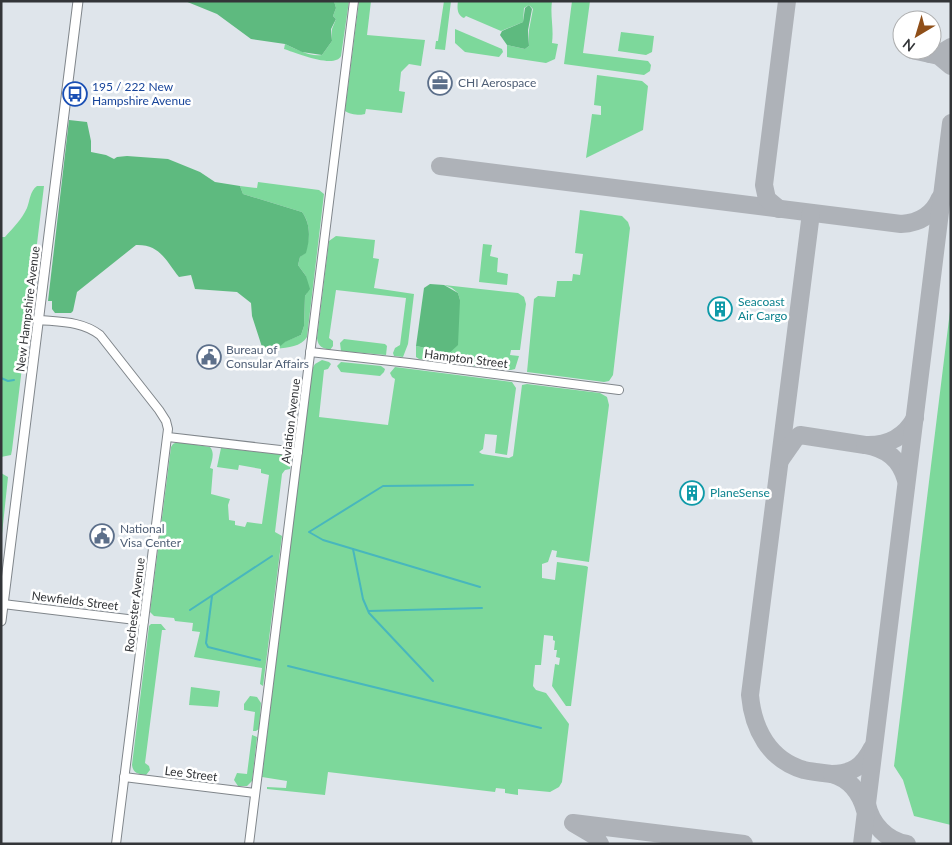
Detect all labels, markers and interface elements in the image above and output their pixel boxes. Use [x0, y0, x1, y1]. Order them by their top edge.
north arrow [892, 10, 942, 60]
text: N [899, 36, 918, 56]
office icon: CHI Aerospace [427, 70, 453, 96]
place label: CHI Aerospace [458, 75, 536, 90]
place label: 195 / 222 New Hampshire Avenue [92, 79, 191, 108]
bus stop icon: 195 / 222 New Hampshire Avenue [62, 81, 88, 107]
street label: New Hampshire Avenue [12, 245, 43, 373]
place label: Seacoast Air Cargo [738, 294, 788, 323]
building icon: Seacoast Air Cargo [707, 296, 733, 322]
place label: Bureau of Consular Affairs [226, 342, 309, 371]
public building icon: Bureau of Consular Affairs [196, 344, 222, 370]
street label: Hampton Street [424, 346, 509, 371]
street label: Aviation Avenue [278, 377, 303, 464]
building icon: PlaneSense [679, 480, 705, 506]
place label: PlaneSense [710, 485, 770, 500]
place label: National Visa Center [120, 521, 182, 550]
public building icon: National Visa Center [89, 523, 115, 549]
street label: Rochester Avenue [121, 557, 148, 653]
street label: Newfields Street [31, 588, 120, 613]
street label: Lee Street [164, 763, 219, 784]

